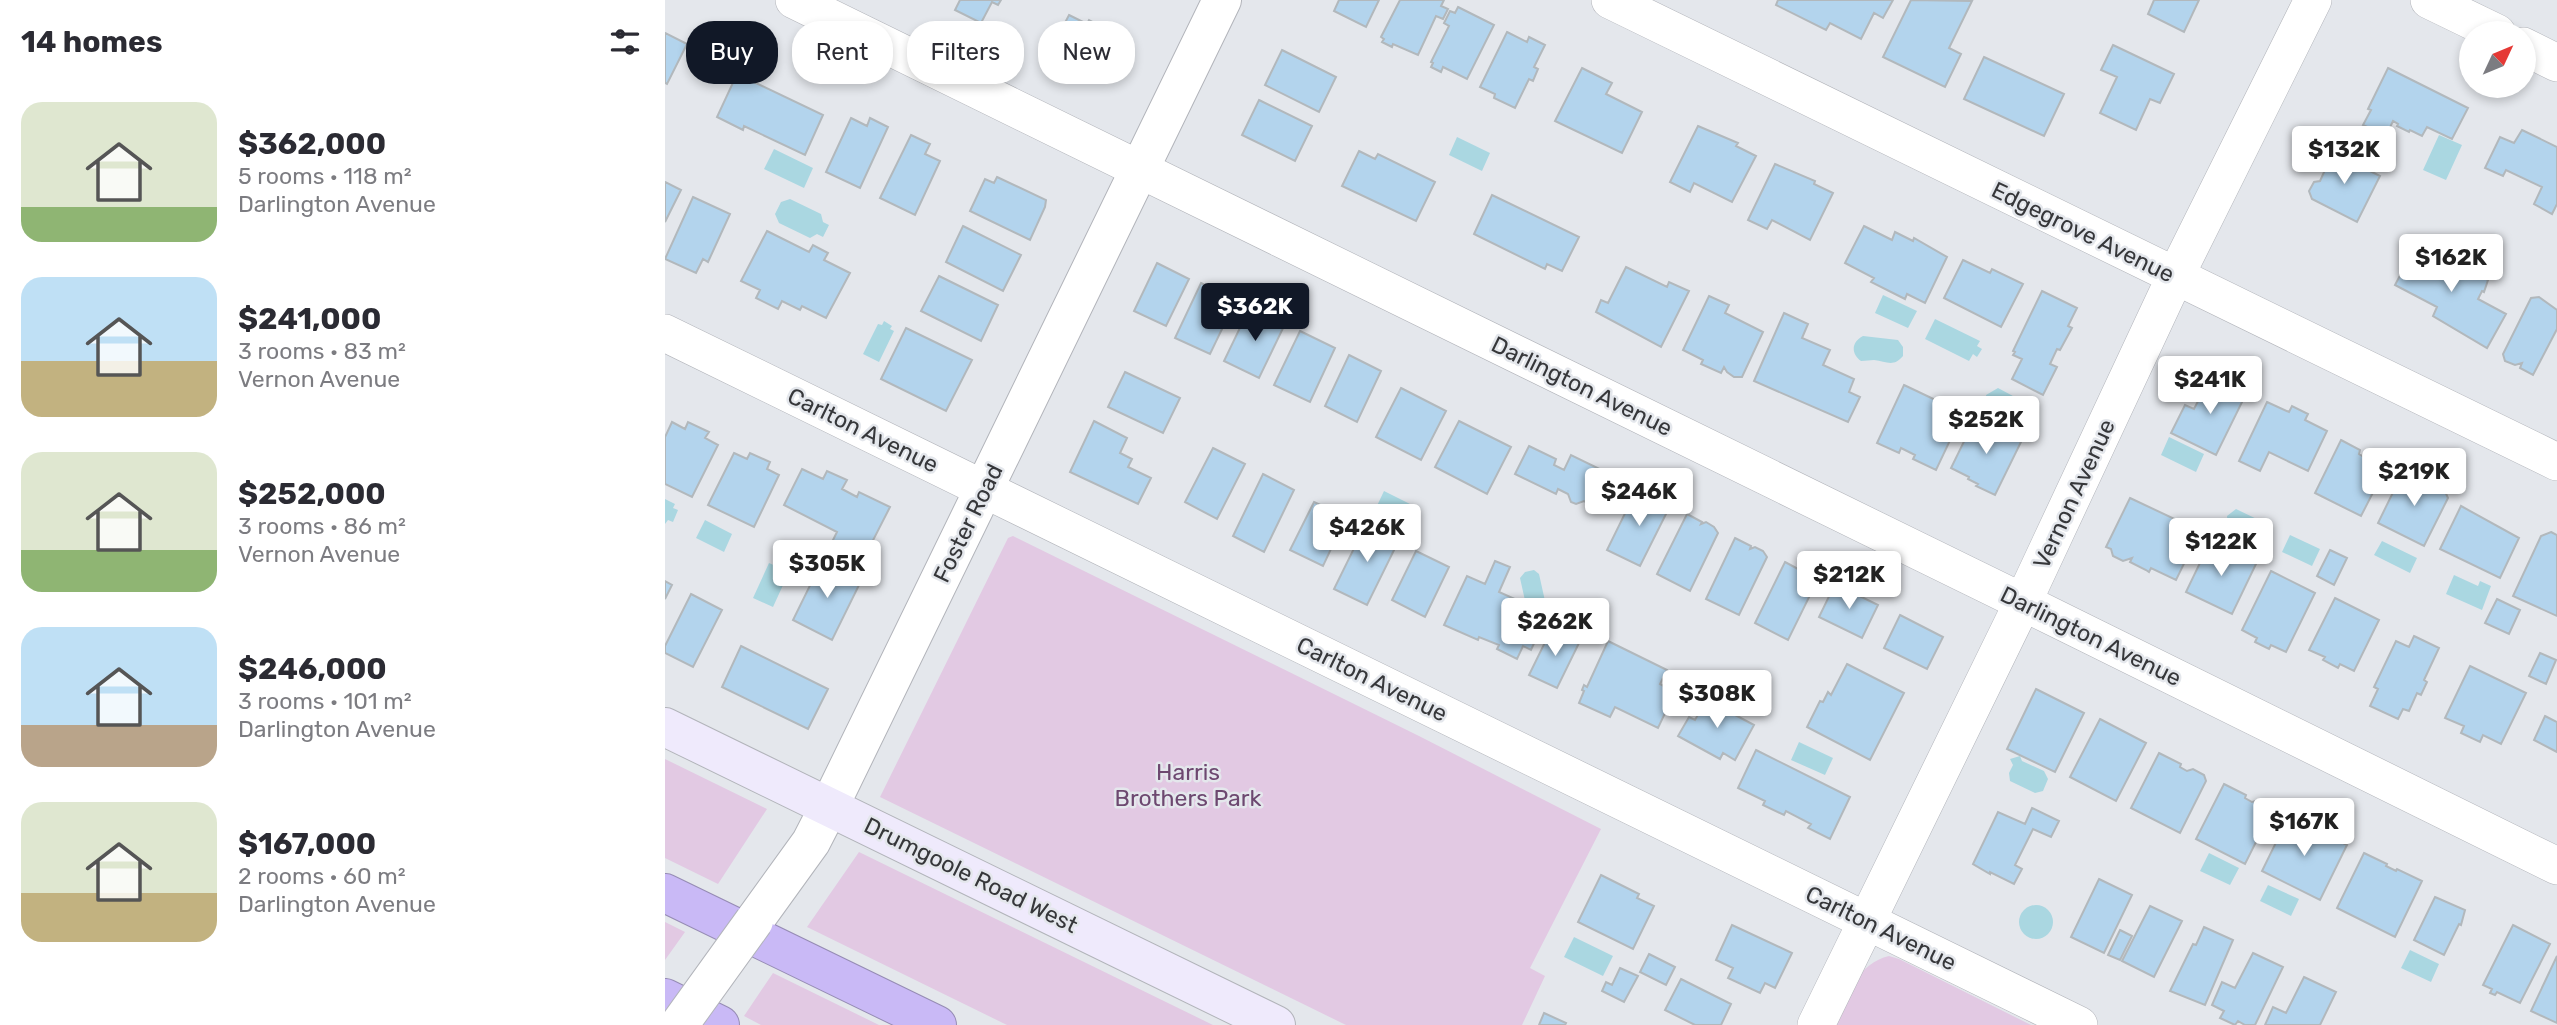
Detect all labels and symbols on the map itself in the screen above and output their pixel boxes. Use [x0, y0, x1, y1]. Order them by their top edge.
north arrow [2459, 21, 2536, 98]
pin: $132K [2295, 127, 2393, 186]
street label: Edgegrove Avenue [1987, 176, 2179, 288]
pin: $162K [2402, 234, 2500, 294]
pin: $362K [1206, 284, 1304, 343]
street label: Darlington Avenue [1487, 330, 1677, 442]
pin: $241K [2161, 356, 2259, 416]
street label: Carlton Avenue [783, 381, 943, 479]
pin: $252K [1937, 396, 2035, 456]
street label: Vernon Avenue [2027, 415, 2121, 573]
pin: $219K [2365, 448, 2463, 508]
street label: Foster Road [927, 459, 1009, 587]
pin: $246K [1590, 468, 1688, 528]
pin: $426K [1318, 504, 1416, 564]
pin: $122K [2172, 518, 2270, 578]
pin: $305K [778, 540, 876, 600]
pin: $212K [1800, 552, 1898, 611]
street label: Darlington Avenue [1996, 580, 2186, 692]
pin: $262K [1506, 598, 1604, 658]
street label: Carlton Avenue [1292, 630, 1452, 728]
pin: $308K [1668, 670, 1766, 730]
park label: Harris Brothers Park [1115, 758, 1262, 812]
pin: $167K [2255, 798, 2353, 858]
street label: Drumgoole Road West [860, 811, 1082, 939]
street label: Carlton Avenue [1801, 879, 1961, 977]

